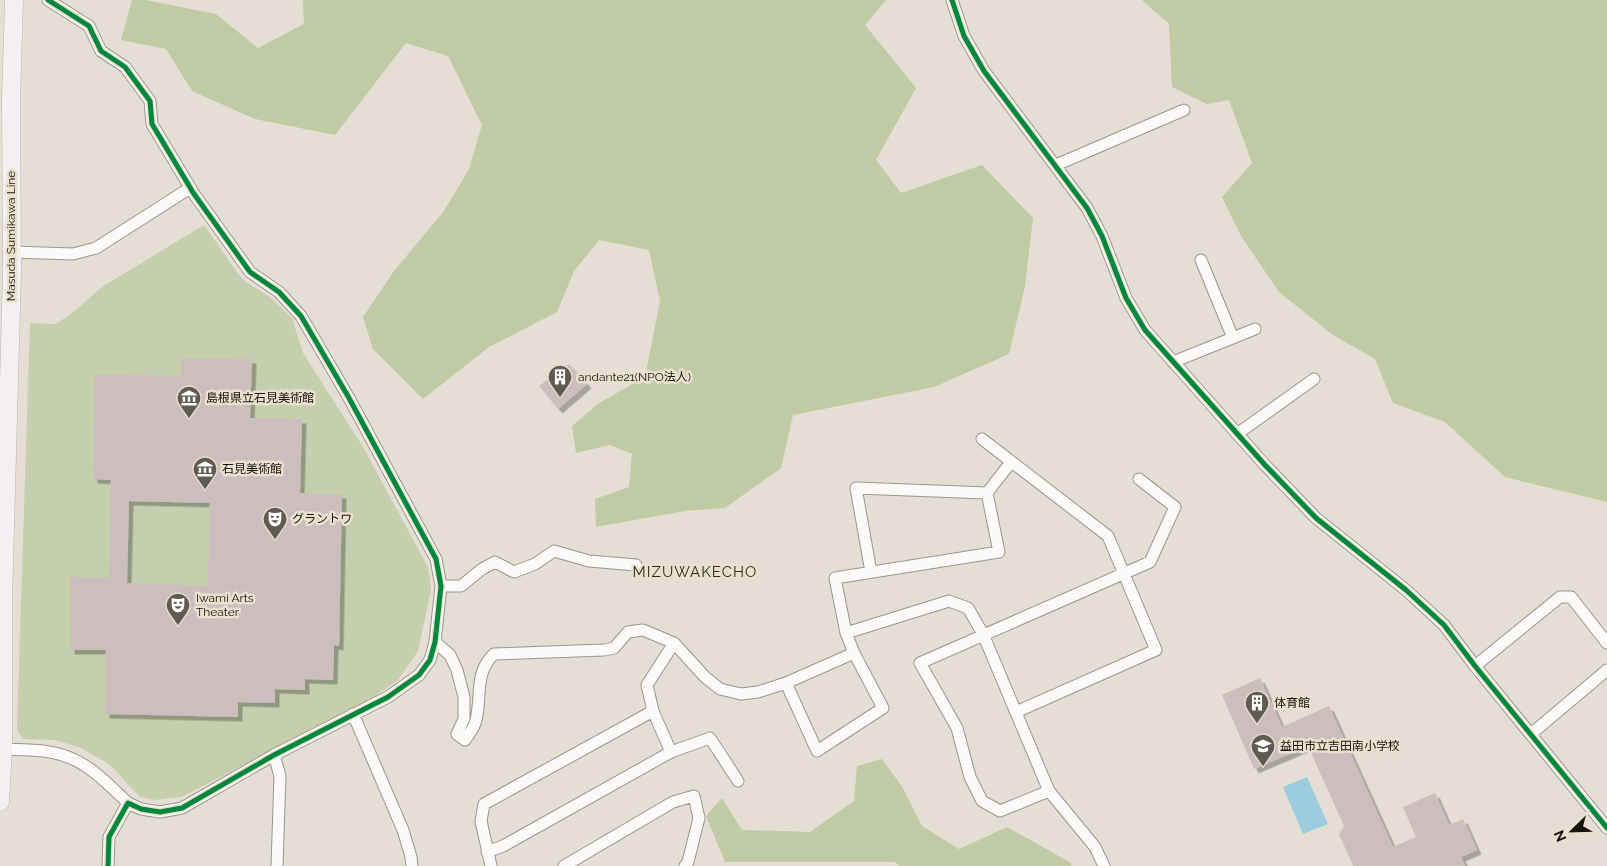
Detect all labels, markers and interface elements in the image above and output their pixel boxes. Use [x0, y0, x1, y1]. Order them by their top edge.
street label: Masuda Sumikawa Line [4, 171, 18, 301]
building icon: andante21(NPO法人) [547, 364, 573, 398]
place label: andante21(NPO法人) [578, 370, 691, 384]
museum icon: 島根県立石見美術館 [176, 385, 202, 419]
place label: 島根県立石見美術館 [206, 391, 314, 405]
museum icon: 石見美術館 [192, 456, 218, 490]
place label: 石見美術館 [222, 462, 282, 476]
theatre icon: グラントワ [262, 506, 288, 540]
place label: グラントワ [292, 512, 352, 526]
district label: MIZUWAKECHO [633, 563, 757, 581]
place label: Iwami Arts Theater [196, 591, 254, 619]
theatre icon: Iwami Arts Theater [165, 592, 191, 626]
building icon: 体育館 [1244, 690, 1270, 724]
place label: 体育館 [1274, 696, 1310, 710]
school or university icon: 益田市立吉田南小学校 [1250, 733, 1276, 767]
place label: 益田市立吉田南小学校 [1280, 739, 1400, 753]
north arrow [1547, 806, 1597, 856]
text: N [1551, 828, 1569, 844]

